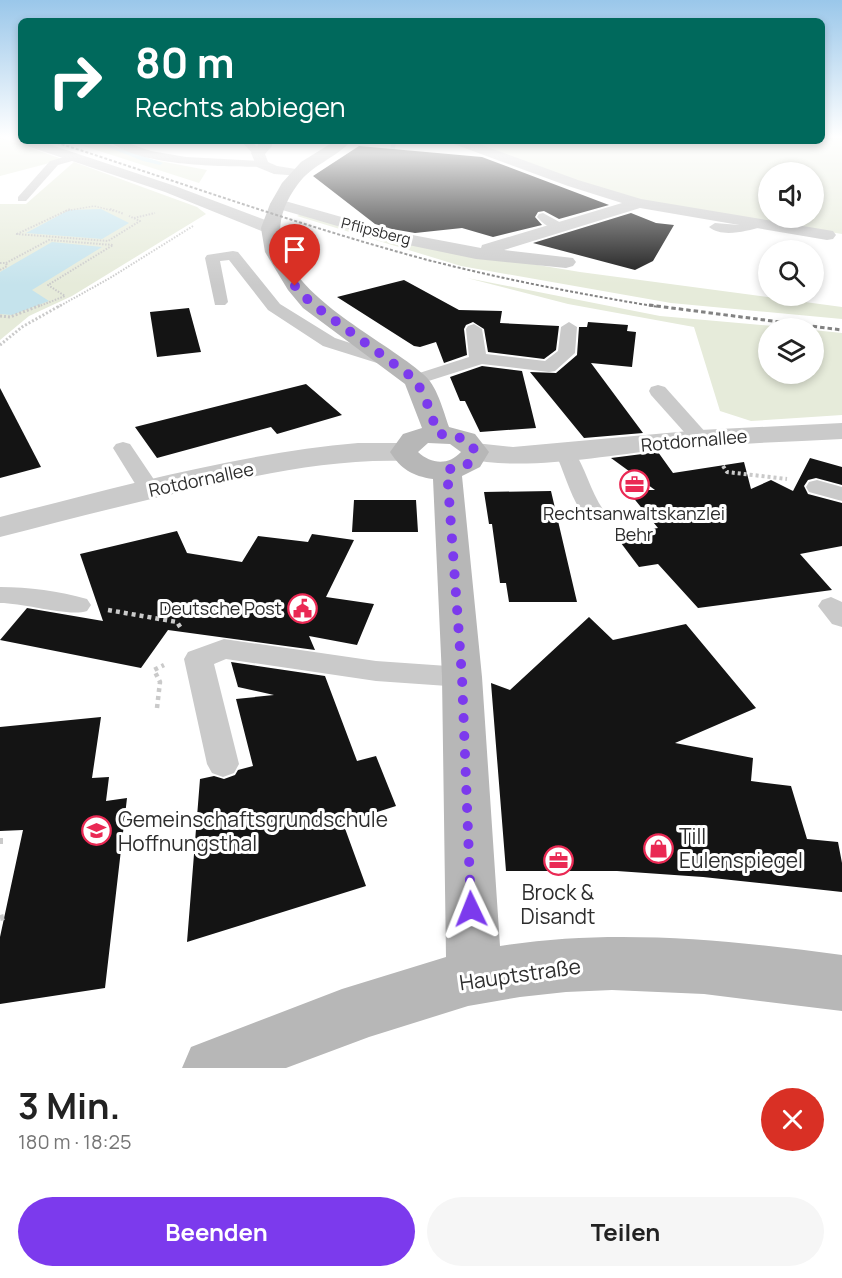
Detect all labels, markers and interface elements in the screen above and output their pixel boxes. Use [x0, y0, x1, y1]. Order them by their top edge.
text: 80 m [135, 33, 235, 91]
icon: right [36, 42, 114, 120]
text: Rechts abbiegen [135, 88, 346, 125]
map controls [758, 162, 824, 384]
button: sound [758, 162, 824, 228]
street label: Pflipsberg [339, 212, 413, 250]
pin [269, 224, 320, 286]
icon: arrive [278, 233, 311, 266]
button: search [758, 240, 824, 306]
button: layers [758, 318, 824, 384]
street label: Rotdornallee [640, 423, 748, 457]
street label: Rotdornallee [146, 456, 256, 502]
office icon: Rechtsanwaltskanzlei Behr [618, 468, 650, 500]
place label: Rechtsanwaltskanzlei Behr [543, 501, 725, 546]
public building icon: Deutsche Post [287, 592, 319, 624]
place label: Deutsche Post [159, 596, 282, 620]
place label: Gemeinschaftsgrundschule Hoffnungsthal [118, 805, 388, 857]
school or university icon: Gemeinschaftsgrundschule Hoffnungsthal [81, 815, 113, 847]
place label: Till Eulenspiegel [679, 822, 803, 874]
shop icon: Till Eulenspiegel [642, 832, 674, 864]
office icon: Brock & Disandt [542, 845, 574, 877]
position arrow [439, 877, 503, 941]
place label: Brock & Disandt [521, 878, 595, 930]
street label: Hauptstraße [457, 952, 583, 996]
text: 3 Min. [18, 1081, 120, 1130]
button: close [761, 1088, 824, 1151]
text: 180 m · 18:25 [18, 1128, 131, 1155]
button: Beenden [18, 1197, 415, 1266]
button: Teilen [427, 1197, 824, 1266]

